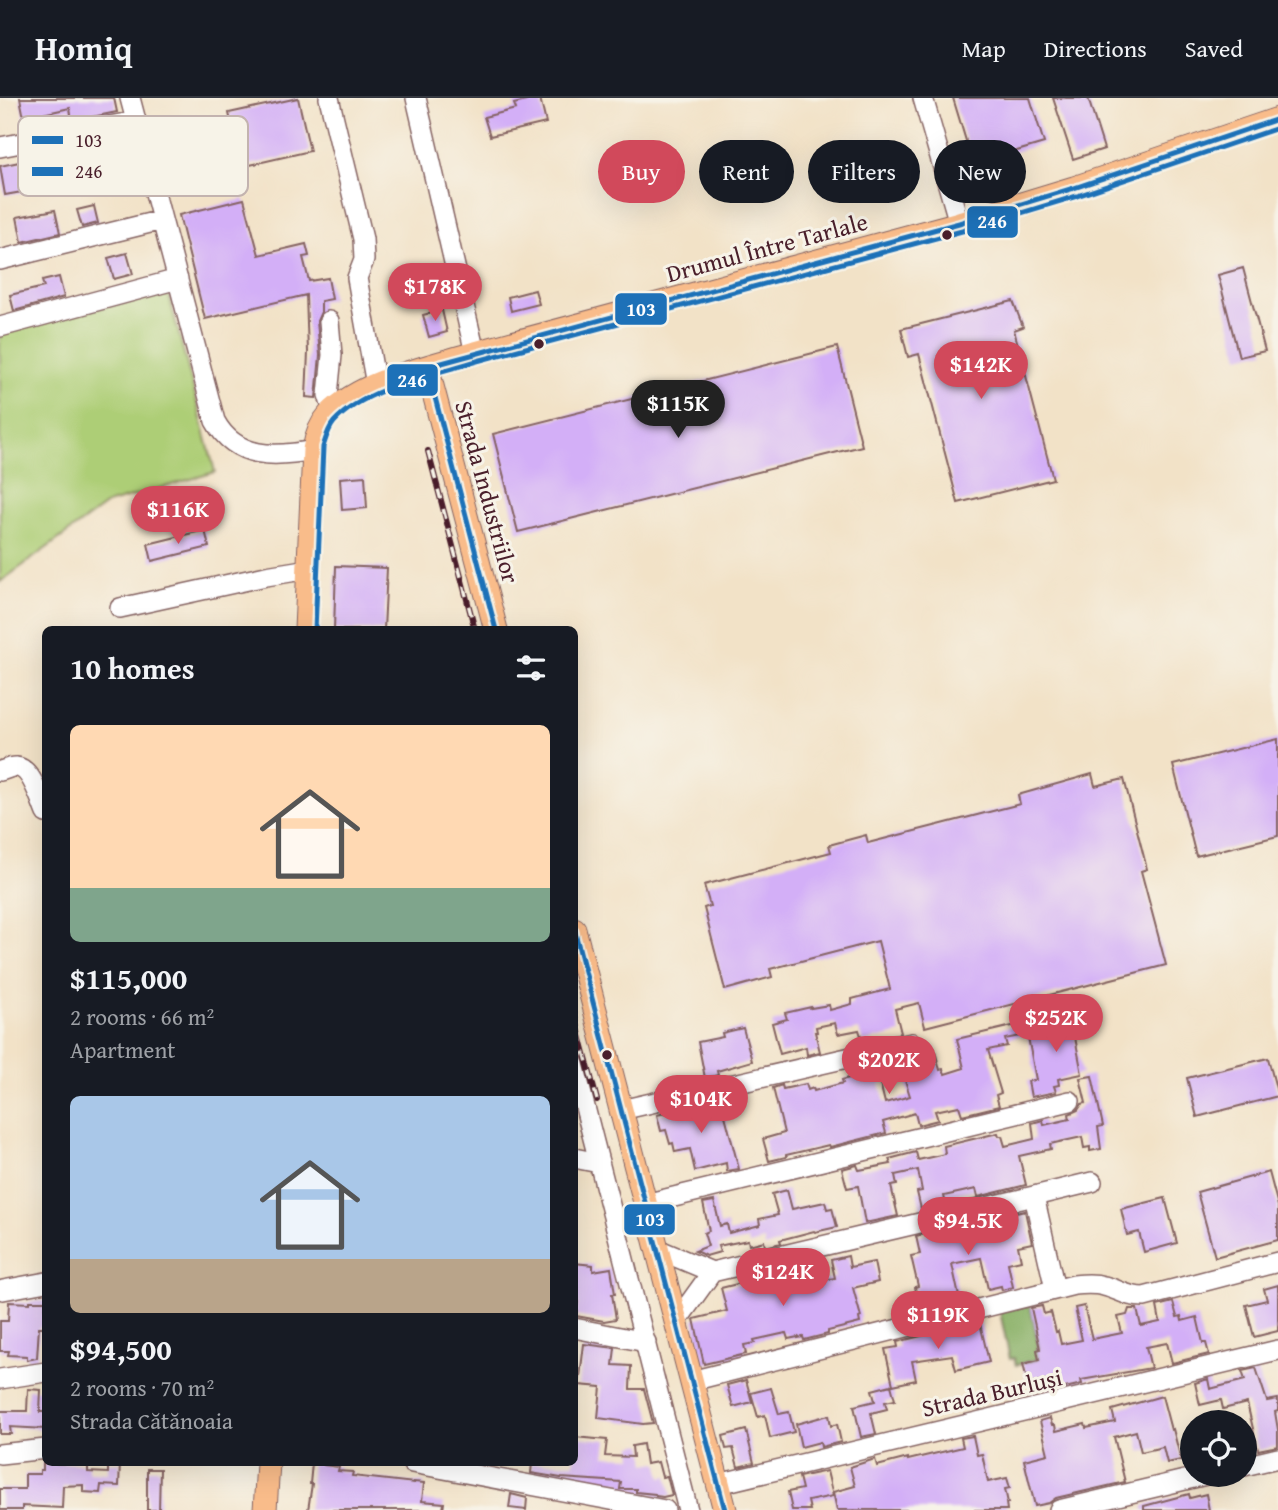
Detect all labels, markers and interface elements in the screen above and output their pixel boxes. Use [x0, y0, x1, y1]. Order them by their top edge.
text: Homiq [35, 24, 132, 72]
text: Map [962, 31, 1006, 66]
text: Directions [1044, 31, 1147, 66]
text: Saved [1185, 31, 1243, 66]
legend [18, 116, 248, 196]
text: 103 [75, 126, 102, 154]
chip: Buy [598, 140, 685, 203]
chip: Rent [699, 140, 794, 203]
chip: Filters [808, 140, 920, 203]
chip: New [934, 140, 1026, 203]
text: 246 [75, 157, 102, 185]
street label: Drumul Între Tarlale [662, 204, 872, 291]
line badge: 246 [966, 205, 1019, 239]
text: 246 [977, 207, 1007, 235]
unlabelled marker [940, 228, 954, 242]
pin: $178K [386, 264, 484, 323]
text: $178K [404, 269, 466, 302]
line badge: 103 [614, 292, 668, 326]
text: 103 [626, 295, 656, 323]
unlabelled marker [532, 337, 546, 351]
pin: $142K [932, 342, 1030, 401]
text: $142K [950, 347, 1012, 380]
line badge: 246 [386, 363, 439, 397]
text: 246 [397, 366, 427, 394]
pin: $115K [629, 380, 727, 440]
text: $115K [647, 386, 709, 419]
street label: Strada Industriilor [446, 397, 529, 587]
pin: $116K [129, 486, 227, 546]
text: $116K [147, 492, 209, 525]
text: 10 homes [70, 646, 195, 690]
icon: filters [512, 649, 550, 687]
icon: home [247, 771, 373, 897]
text: $115,000 [70, 956, 187, 1000]
pin: $252K [1007, 995, 1105, 1054]
text: 2 rooms · 66 m² [70, 1000, 214, 1033]
text: $252K [1025, 1000, 1087, 1033]
text: Apartment [70, 1033, 175, 1066]
pin: $202K [840, 1037, 938, 1096]
text: $202K [858, 1042, 920, 1075]
unlabelled marker [600, 1048, 614, 1062]
pin: $104K [652, 1076, 750, 1135]
text: $104K [670, 1081, 732, 1114]
icon: home [247, 1142, 373, 1268]
pin: $94.5K [911, 1198, 1025, 1257]
line badge: 103 [623, 1203, 676, 1236]
text: $94.5K [934, 1203, 1002, 1236]
text: 103 [635, 1205, 665, 1233]
pin: $124K [734, 1248, 832, 1308]
text: $124K [752, 1254, 814, 1287]
pin: $119K [889, 1292, 987, 1351]
text: $119K [907, 1297, 969, 1330]
text: $94,500 [70, 1327, 172, 1371]
street label: Strada Burluși [918, 1359, 1066, 1426]
text: 2 rooms · 70 m² [70, 1371, 214, 1404]
text: Strada Cătănoaia [70, 1404, 233, 1437]
map controls [1180, 1410, 1257, 1487]
button: locate [1180, 1410, 1257, 1487]

